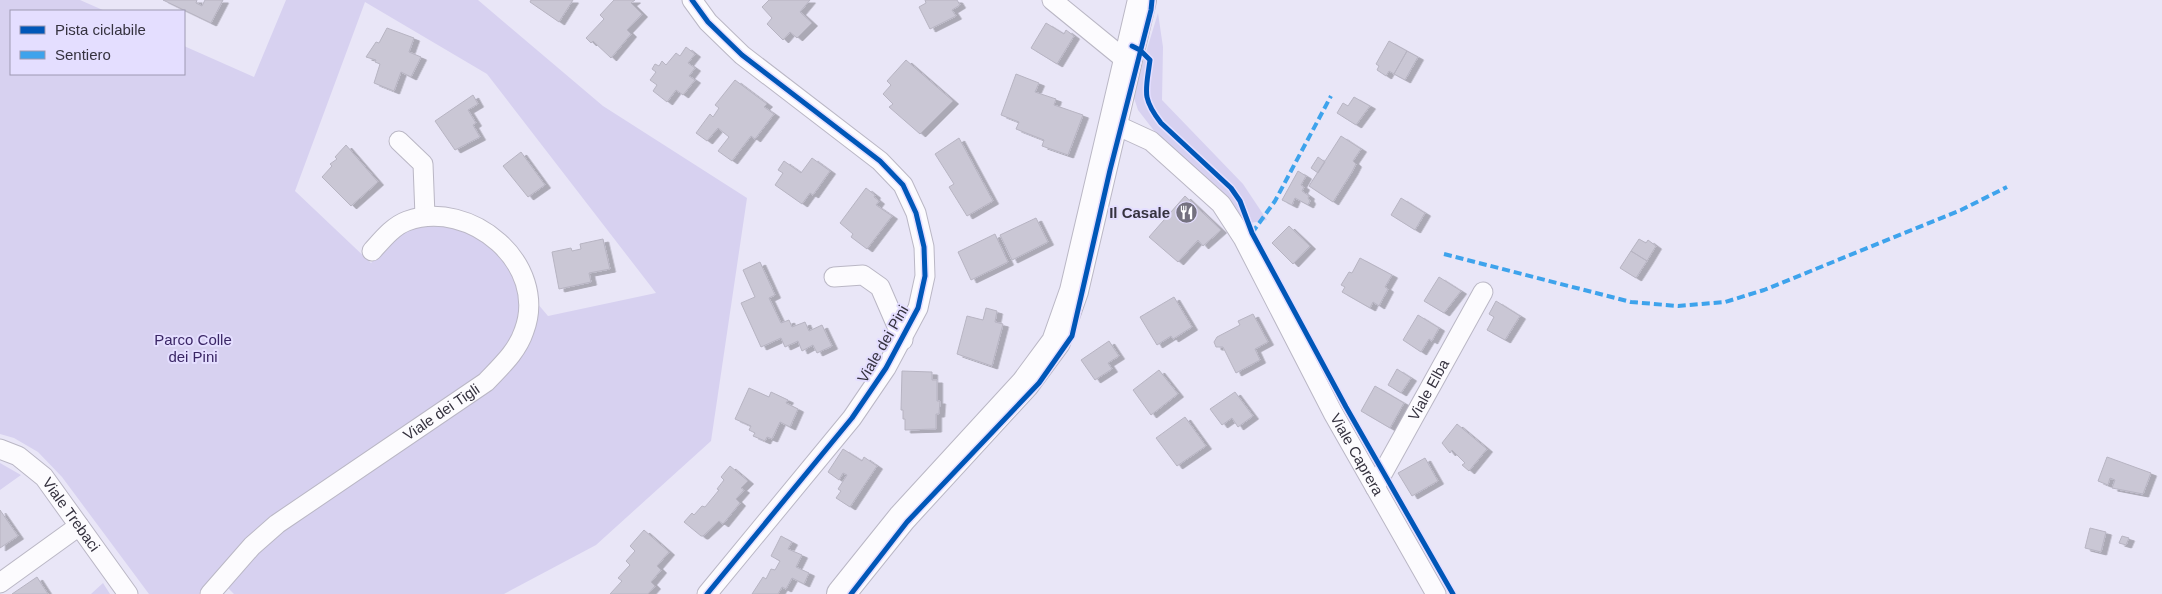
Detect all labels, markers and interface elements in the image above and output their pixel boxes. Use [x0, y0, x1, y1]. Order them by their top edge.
legend [10, 10, 185, 75]
text: Pista ciclabile [55, 21, 146, 38]
text: Sentiero [55, 46, 111, 63]
restaurant icon: Il Casale [1174, 201, 1198, 225]
place label: Il Casale [1109, 204, 1170, 221]
street label: Viale dei Pini [854, 302, 912, 385]
park label: Parco Colle dei Pini [154, 331, 232, 365]
street label: Viale Elba [1405, 356, 1452, 423]
street label: Viale dei Tigli [400, 380, 483, 444]
street label: Viale Caprera [1327, 410, 1387, 499]
street label: Viale Trebaci [39, 474, 104, 554]

